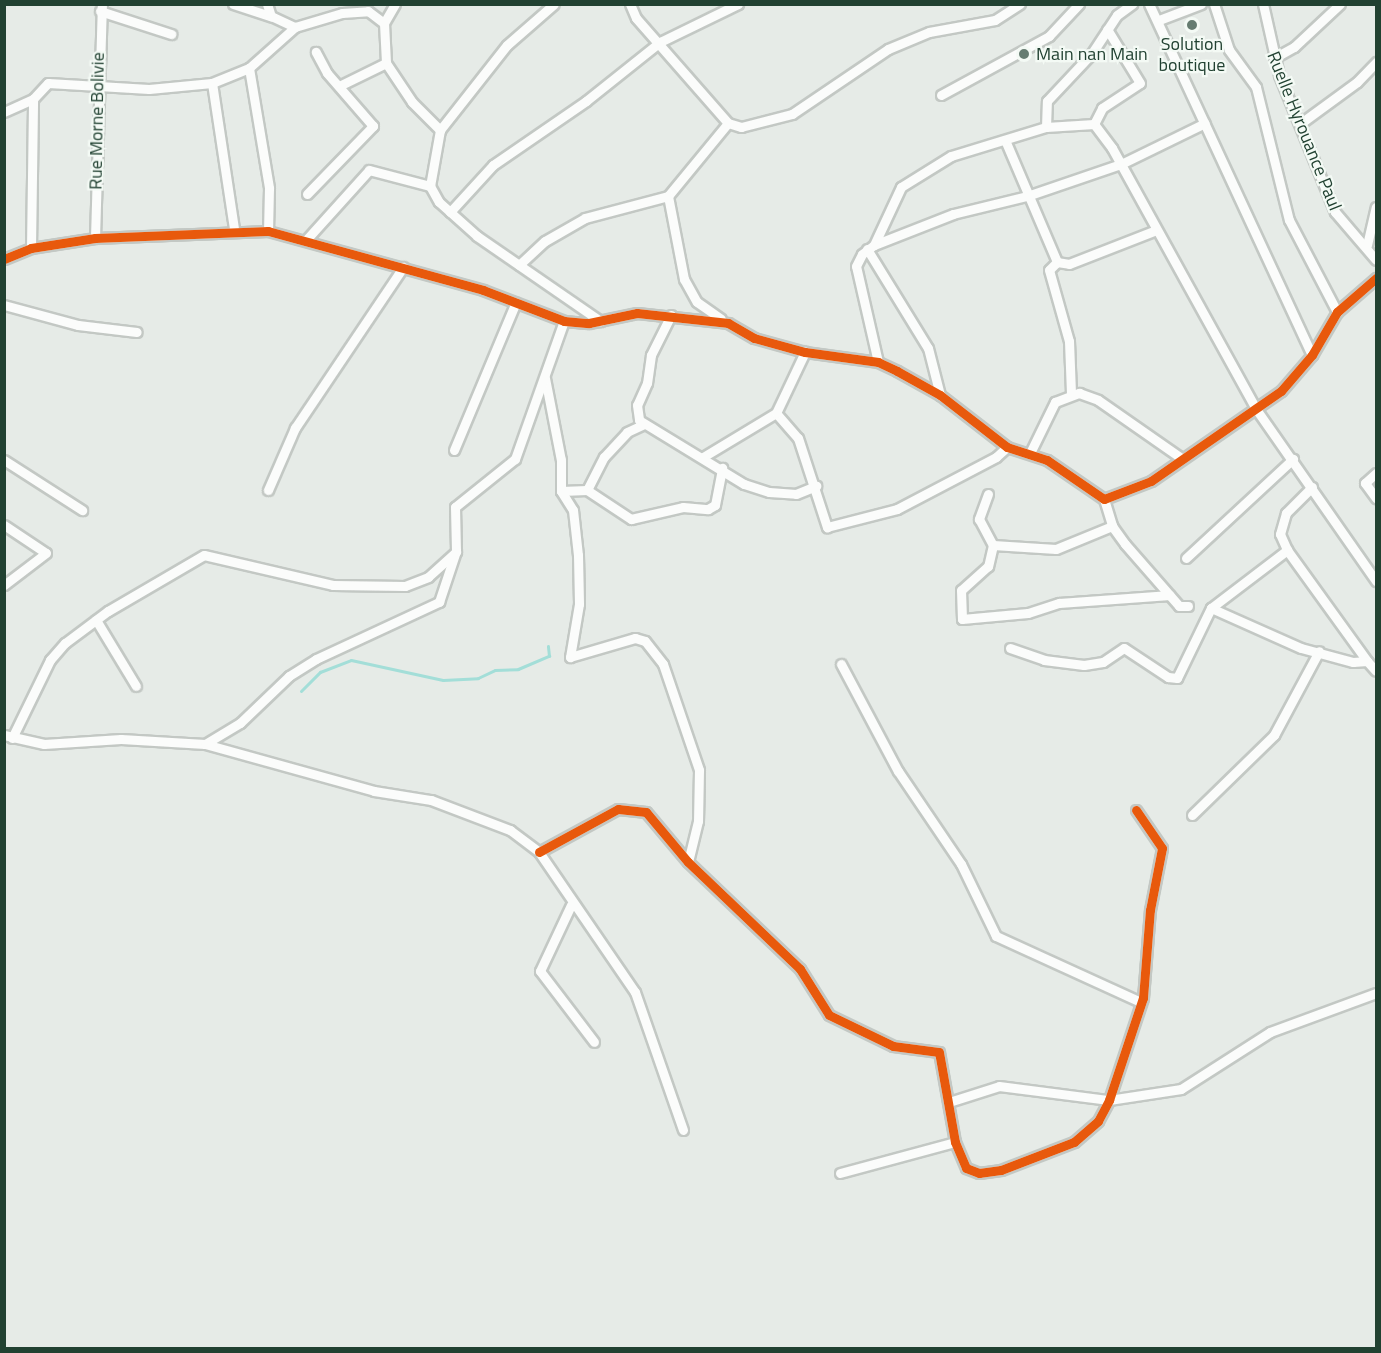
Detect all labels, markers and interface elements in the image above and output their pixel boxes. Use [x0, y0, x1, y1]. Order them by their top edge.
marker: Solution boutique [1185, 18, 1199, 32]
place label: Solution boutique [1159, 34, 1225, 76]
place label: Main nan Main [1036, 43, 1148, 65]
marker: Main nan Main [1017, 47, 1031, 61]
street label: Ruelle Hyrouance Paul [1262, 48, 1346, 214]
street label: Rue Morne Bolivie [85, 52, 109, 190]

